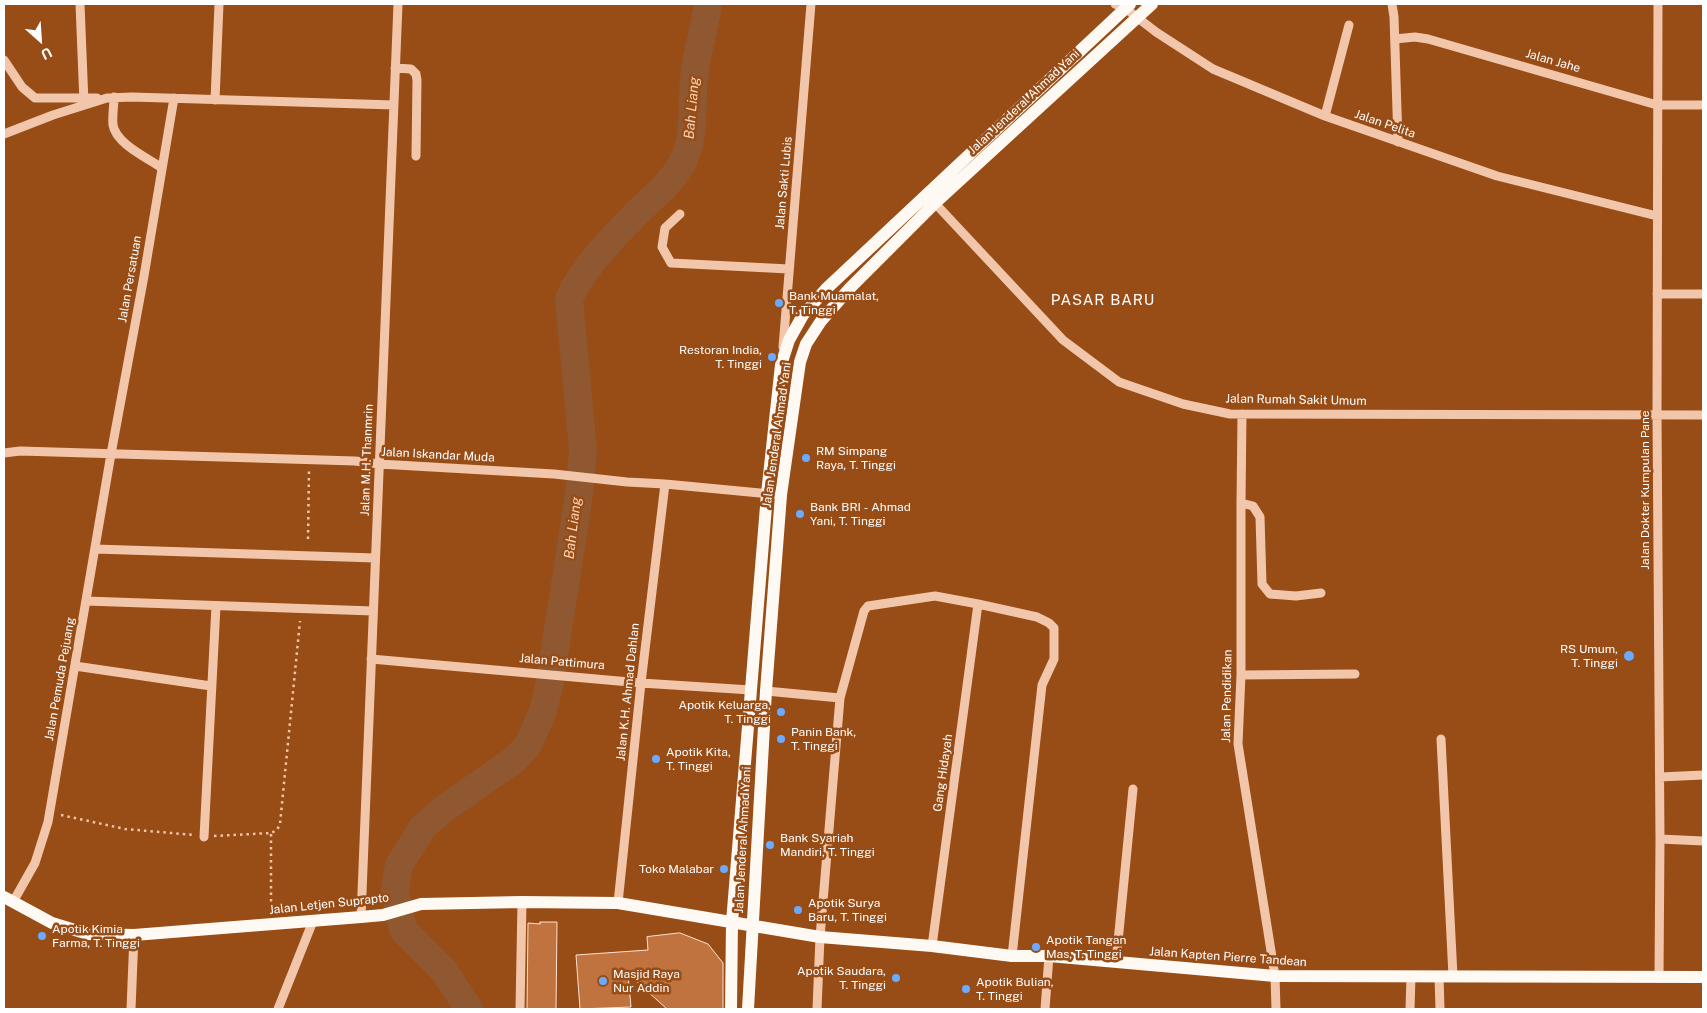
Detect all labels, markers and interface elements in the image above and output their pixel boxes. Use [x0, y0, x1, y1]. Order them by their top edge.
north arrow [15, 15, 65, 65]
text: U [39, 44, 55, 63]
street label: Jalan Jahe [1524, 46, 1582, 76]
street label: Jalan Jenderal Ahmad Yani [965, 47, 1083, 157]
water label: Bah Liang [681, 76, 703, 140]
street label: Jalan Pelita [1353, 107, 1417, 141]
street label: Jalan Sakti Lubis [773, 136, 795, 230]
street label: Jalan Persatuan [115, 234, 145, 324]
place label: Bank Muamalat, T. Tinggi [789, 289, 879, 317]
district label: PASAR BARU [1050, 291, 1156, 309]
marker: Bank Muamalat, T. Tinggi [773, 297, 785, 309]
place label: Restoran India, T. Tinggi [679, 343, 762, 371]
marker: Restoran India, T. Tinggi [766, 351, 778, 363]
street label: Jalan Jenderal Ahmad Yani [760, 361, 794, 509]
street label: Jalan Rumah Sakit Umum [1225, 392, 1367, 408]
street label: Jalan M.H. Thanmrin [358, 404, 376, 516]
street label: Jalan Dokter Kumpulan Pane [1638, 410, 1652, 570]
place label: RM Simpang Raya, T. Tinggi [816, 444, 896, 472]
street label: Jalan Iskandar Muda [381, 445, 495, 465]
marker: RM Simpang Raya, T. Tinggi [800, 452, 812, 464]
water label: Bah Liang [561, 496, 585, 560]
place label: Bank BRI - Ahmad Yani, T. Tinggi [810, 500, 911, 528]
marker: Bank BRI - Ahmad Yani, T. Tinggi [794, 508, 806, 520]
street label: Jalan Pemuda Pejuang [42, 616, 78, 742]
street label: Jalan K.H. Ahmad Dahlan [614, 622, 642, 762]
place label: RS Umum, T. Tinggi [1560, 642, 1618, 670]
street label: Jalan Pendidikan [1219, 649, 1235, 743]
marker: RS Umum, T. Tinggi [1622, 649, 1636, 663]
street label: Jalan Pattimura [519, 651, 605, 673]
place label: Apotik Keluarga, T. Tinggi [678, 698, 771, 726]
marker: Apotik Keluarga, T. Tinggi [775, 706, 787, 718]
place label: Panin Bank, T. Tinggi [791, 725, 856, 753]
marker: Panin Bank, T. Tinggi [775, 733, 787, 745]
street label: Gang Hidayah [930, 733, 956, 813]
place label: Apotik Kita, T. Tinggi [666, 745, 731, 773]
marker: Apotik Kita, T. Tinggi [650, 753, 662, 765]
street label: Jalan Jenderal Ahmad Yani [732, 766, 754, 914]
place label: Bank Syariah Mandiri, T. Tinggi [780, 831, 875, 859]
marker: Bank Syariah Mandiri, T. Tinggi [764, 839, 776, 851]
place label: Toko Malabar [639, 862, 714, 876]
marker: Toko Malabar [718, 863, 730, 875]
street label: Jalan Letjen Suprapto [268, 891, 390, 917]
place label: Apotik Surya Baru, T. Tinggi [808, 896, 887, 924]
marker: Apotik Surya Baru, T. Tinggi [792, 904, 804, 916]
place label: Apotik Kimia Farma, T. Tinggi [52, 922, 140, 950]
marker: Apotik Kimia Farma, T. Tinggi [36, 930, 48, 942]
place label: Apotik Tangan Mas, T. Tinggi [1046, 933, 1126, 961]
marker: Apotik Tangan Mas, T. Tinggi [1030, 941, 1042, 953]
street label: Jalan Kapten Pierre Tandean [1149, 944, 1307, 970]
place label: Apotik Saudara, T. Tinggi [797, 964, 886, 992]
place label: Masjid Raya Nur Addin [613, 967, 680, 995]
marker: Apotik Saudara, T. Tinggi [890, 972, 902, 984]
marker: Masjid Raya Nur Addin [597, 975, 609, 987]
place label: Apotik Bulian, T. Tinggi [976, 975, 1054, 1003]
marker: Apotik Bulian, T. Tinggi [960, 983, 972, 995]

